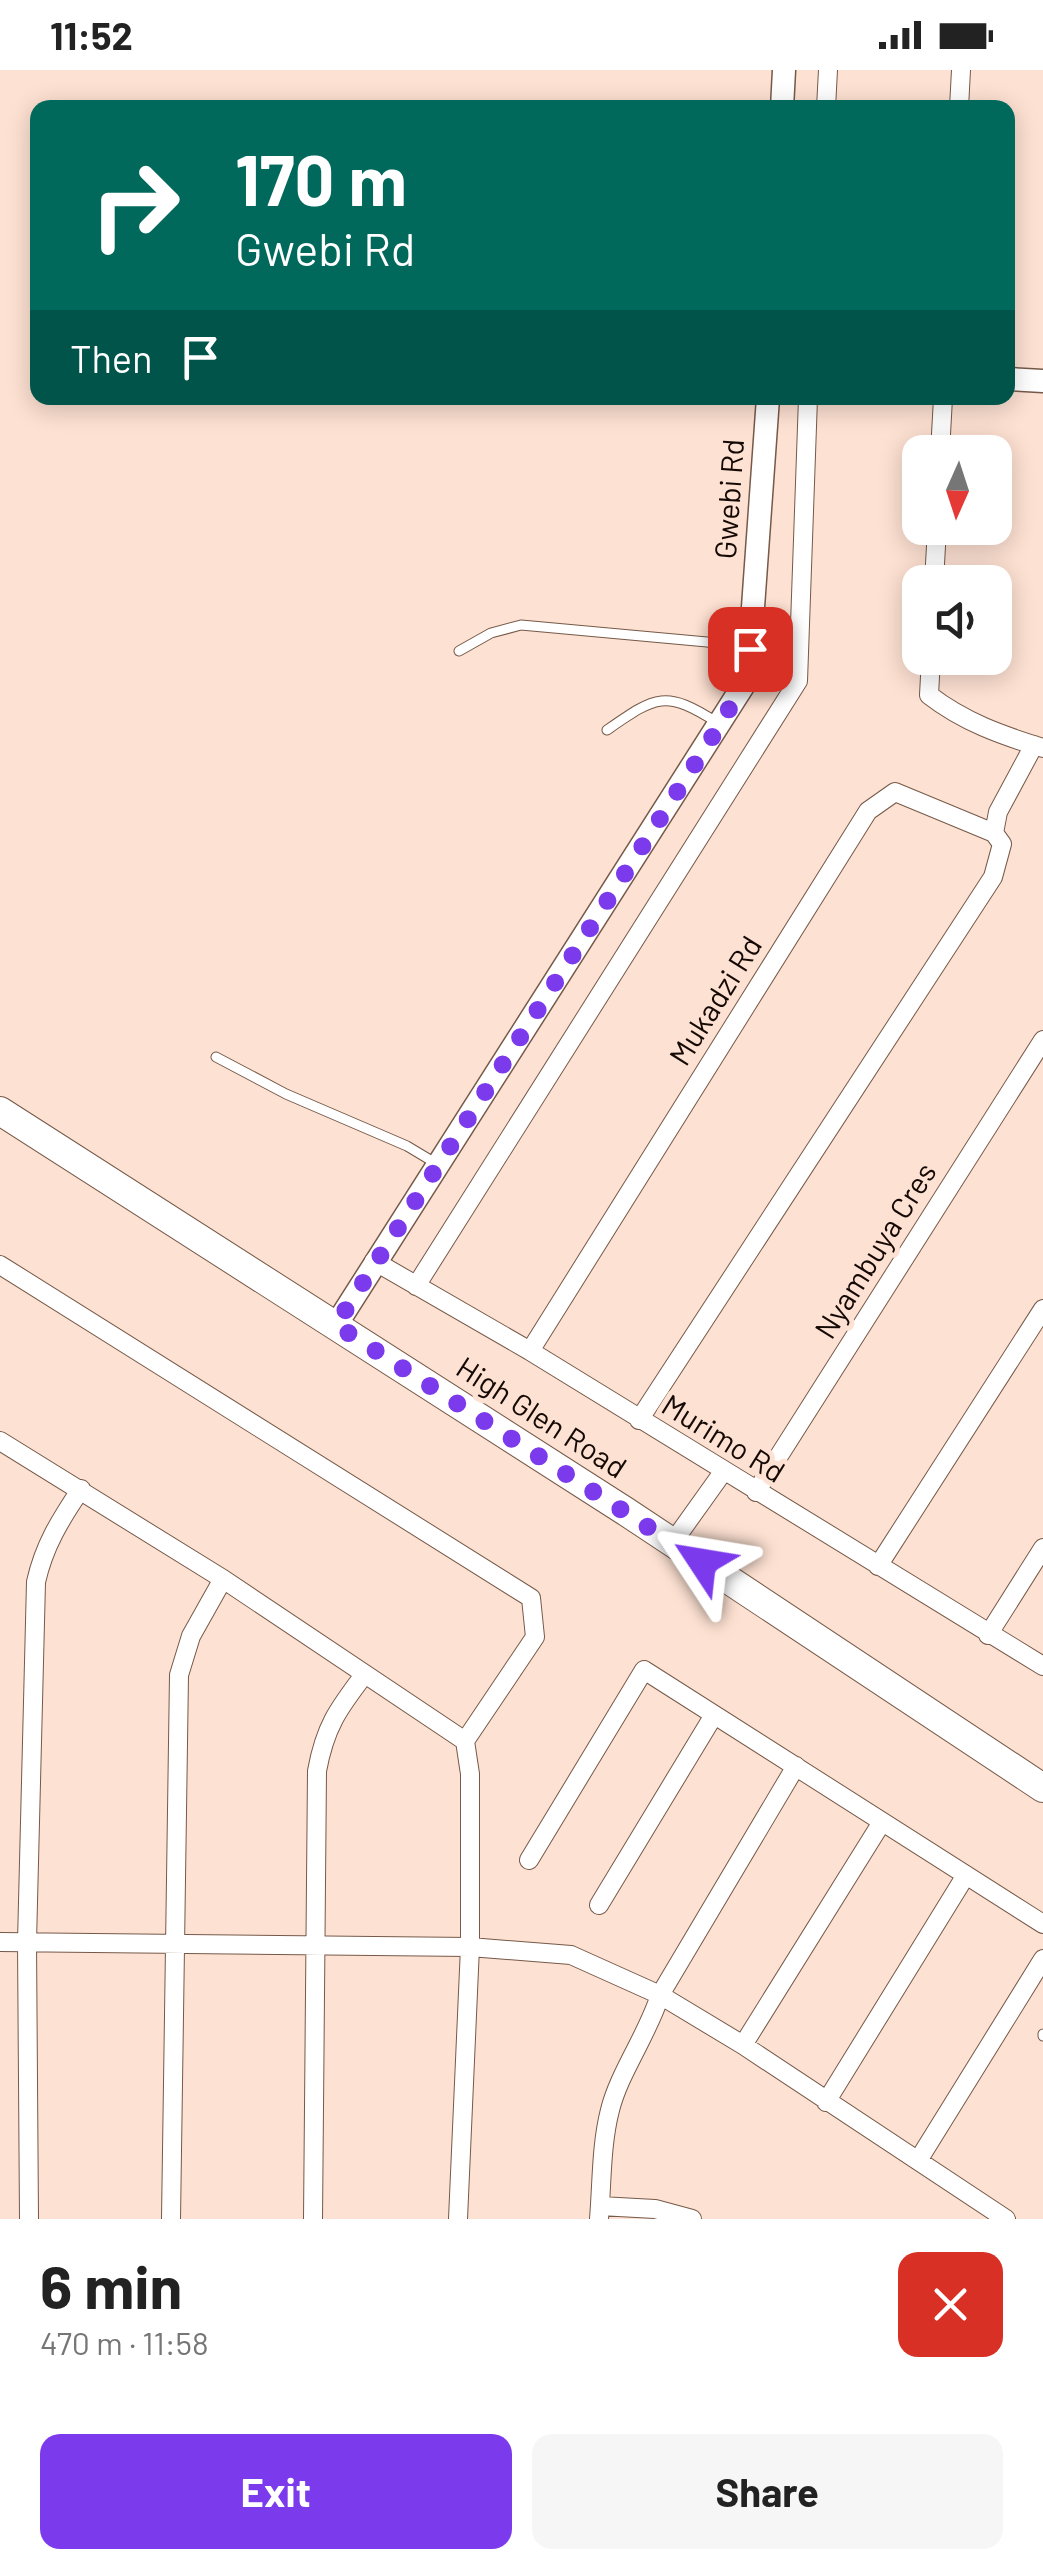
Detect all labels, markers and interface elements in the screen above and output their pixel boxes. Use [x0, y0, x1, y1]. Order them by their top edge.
text: 11:52 [50, 12, 133, 58]
text: 170 m [235, 136, 407, 220]
icon: right [70, 140, 200, 270]
text: Gwebi Rd [235, 221, 415, 275]
icon: arrive [173, 330, 228, 385]
text: Then [70, 335, 153, 381]
north arrow [902, 435, 1012, 545]
map controls [902, 435, 1012, 675]
street label: Gwebi Rd [706, 438, 750, 560]
button: sound [902, 565, 1012, 675]
pin [708, 607, 793, 692]
icon: arrive [723, 622, 778, 677]
street label: Mukadzi Rd [660, 929, 768, 1071]
street label: Nyambuya Cres [806, 1155, 943, 1344]
street label: High Glen Road [450, 1348, 634, 1485]
street label: Murimo Rd [656, 1386, 792, 1489]
position arrow [650, 1510, 754, 1614]
text: 6 min [40, 2249, 182, 2321]
button: close [898, 2252, 1003, 2357]
text: 470 m · 11:58 [40, 2323, 209, 2361]
button: Exit [40, 2434, 512, 2549]
button: Share [532, 2434, 1003, 2549]

